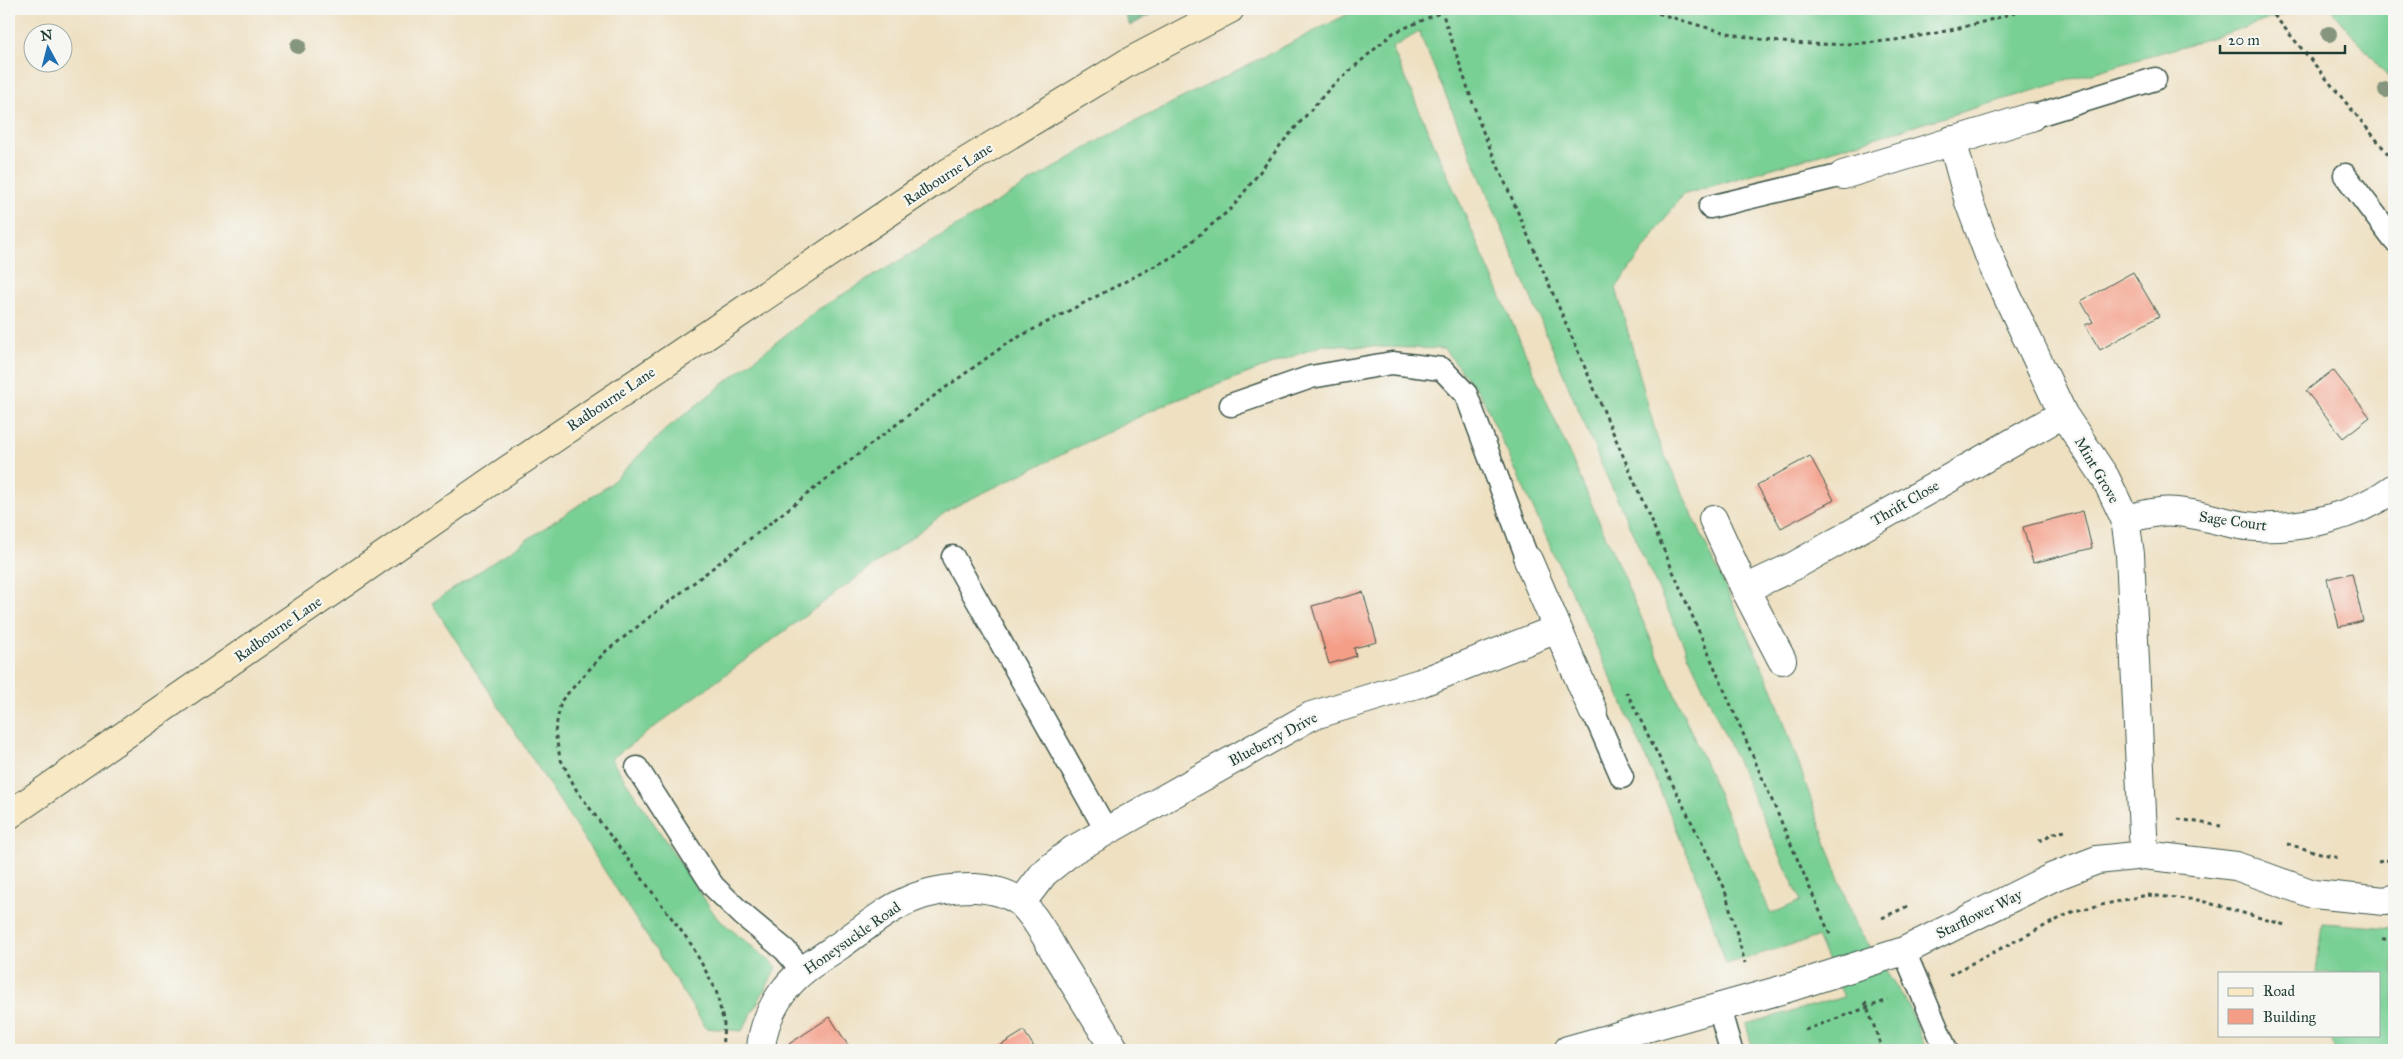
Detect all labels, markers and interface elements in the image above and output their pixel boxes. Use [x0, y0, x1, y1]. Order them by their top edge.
north arrow [22, 22, 72, 72]
scale bar [2220, 22, 2346, 54]
text: N [40, 26, 54, 45]
text: 20 m [2228, 31, 2260, 49]
street label: Radbourne Lane [900, 139, 996, 209]
street label: Radbourne Lane [564, 363, 658, 435]
street label: Mint Grove [2071, 434, 2123, 506]
street label: Thrift Close [1868, 476, 1942, 530]
street label: Sage Court [2198, 507, 2269, 535]
street label: Radbourne Lane [231, 592, 325, 666]
street label: Blueberry Drive [1226, 708, 1320, 770]
street label: Starflower Way [1933, 885, 2026, 943]
street label: Honeysuckle Road [800, 898, 904, 978]
legend [2218, 972, 2380, 1036]
text: Road [2263, 982, 2295, 1000]
text: Building [2263, 1008, 2317, 1026]

